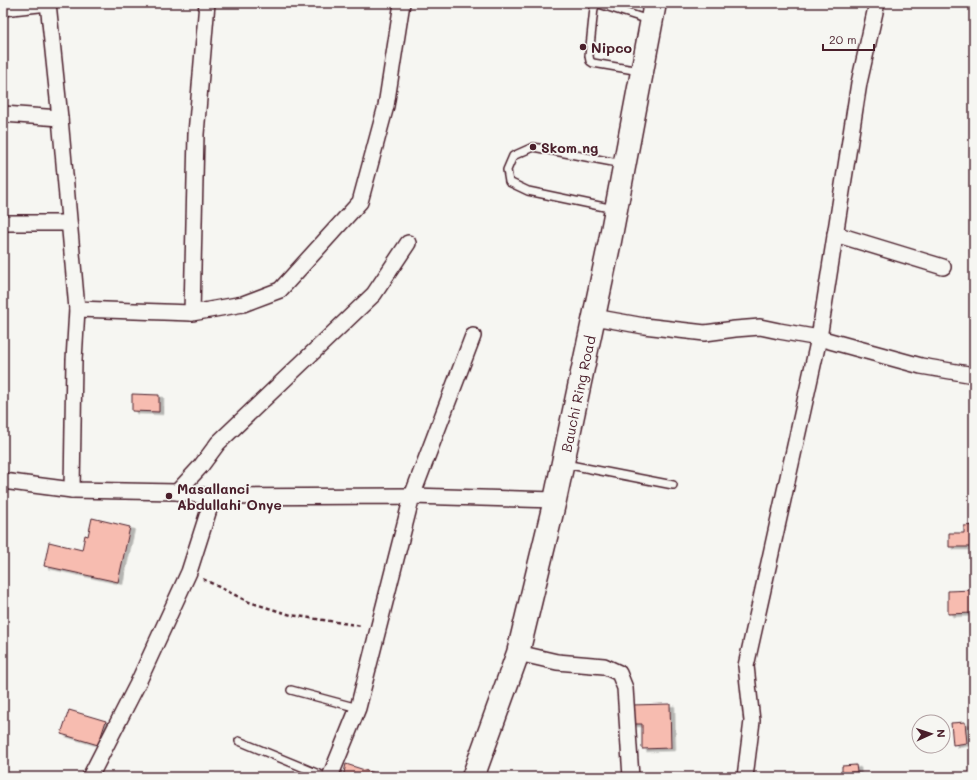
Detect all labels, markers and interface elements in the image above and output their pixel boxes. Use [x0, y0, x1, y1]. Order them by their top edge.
scale bar [823, 26, 874, 52]
text: 20 m [829, 31, 857, 47]
place label: Nipco [591, 38, 633, 57]
marker: Nipco [578, 42, 588, 52]
place label: Skom ng [541, 138, 598, 157]
marker: Skom ng [528, 142, 538, 152]
street label: Bauchi Ring Road [556, 334, 599, 454]
place label: Masallanci Abdullahi Onye [177, 479, 282, 514]
marker: Masallanci Abdullahi Onye [164, 491, 174, 501]
north arrow [911, 714, 951, 754]
text: N [934, 729, 949, 738]

